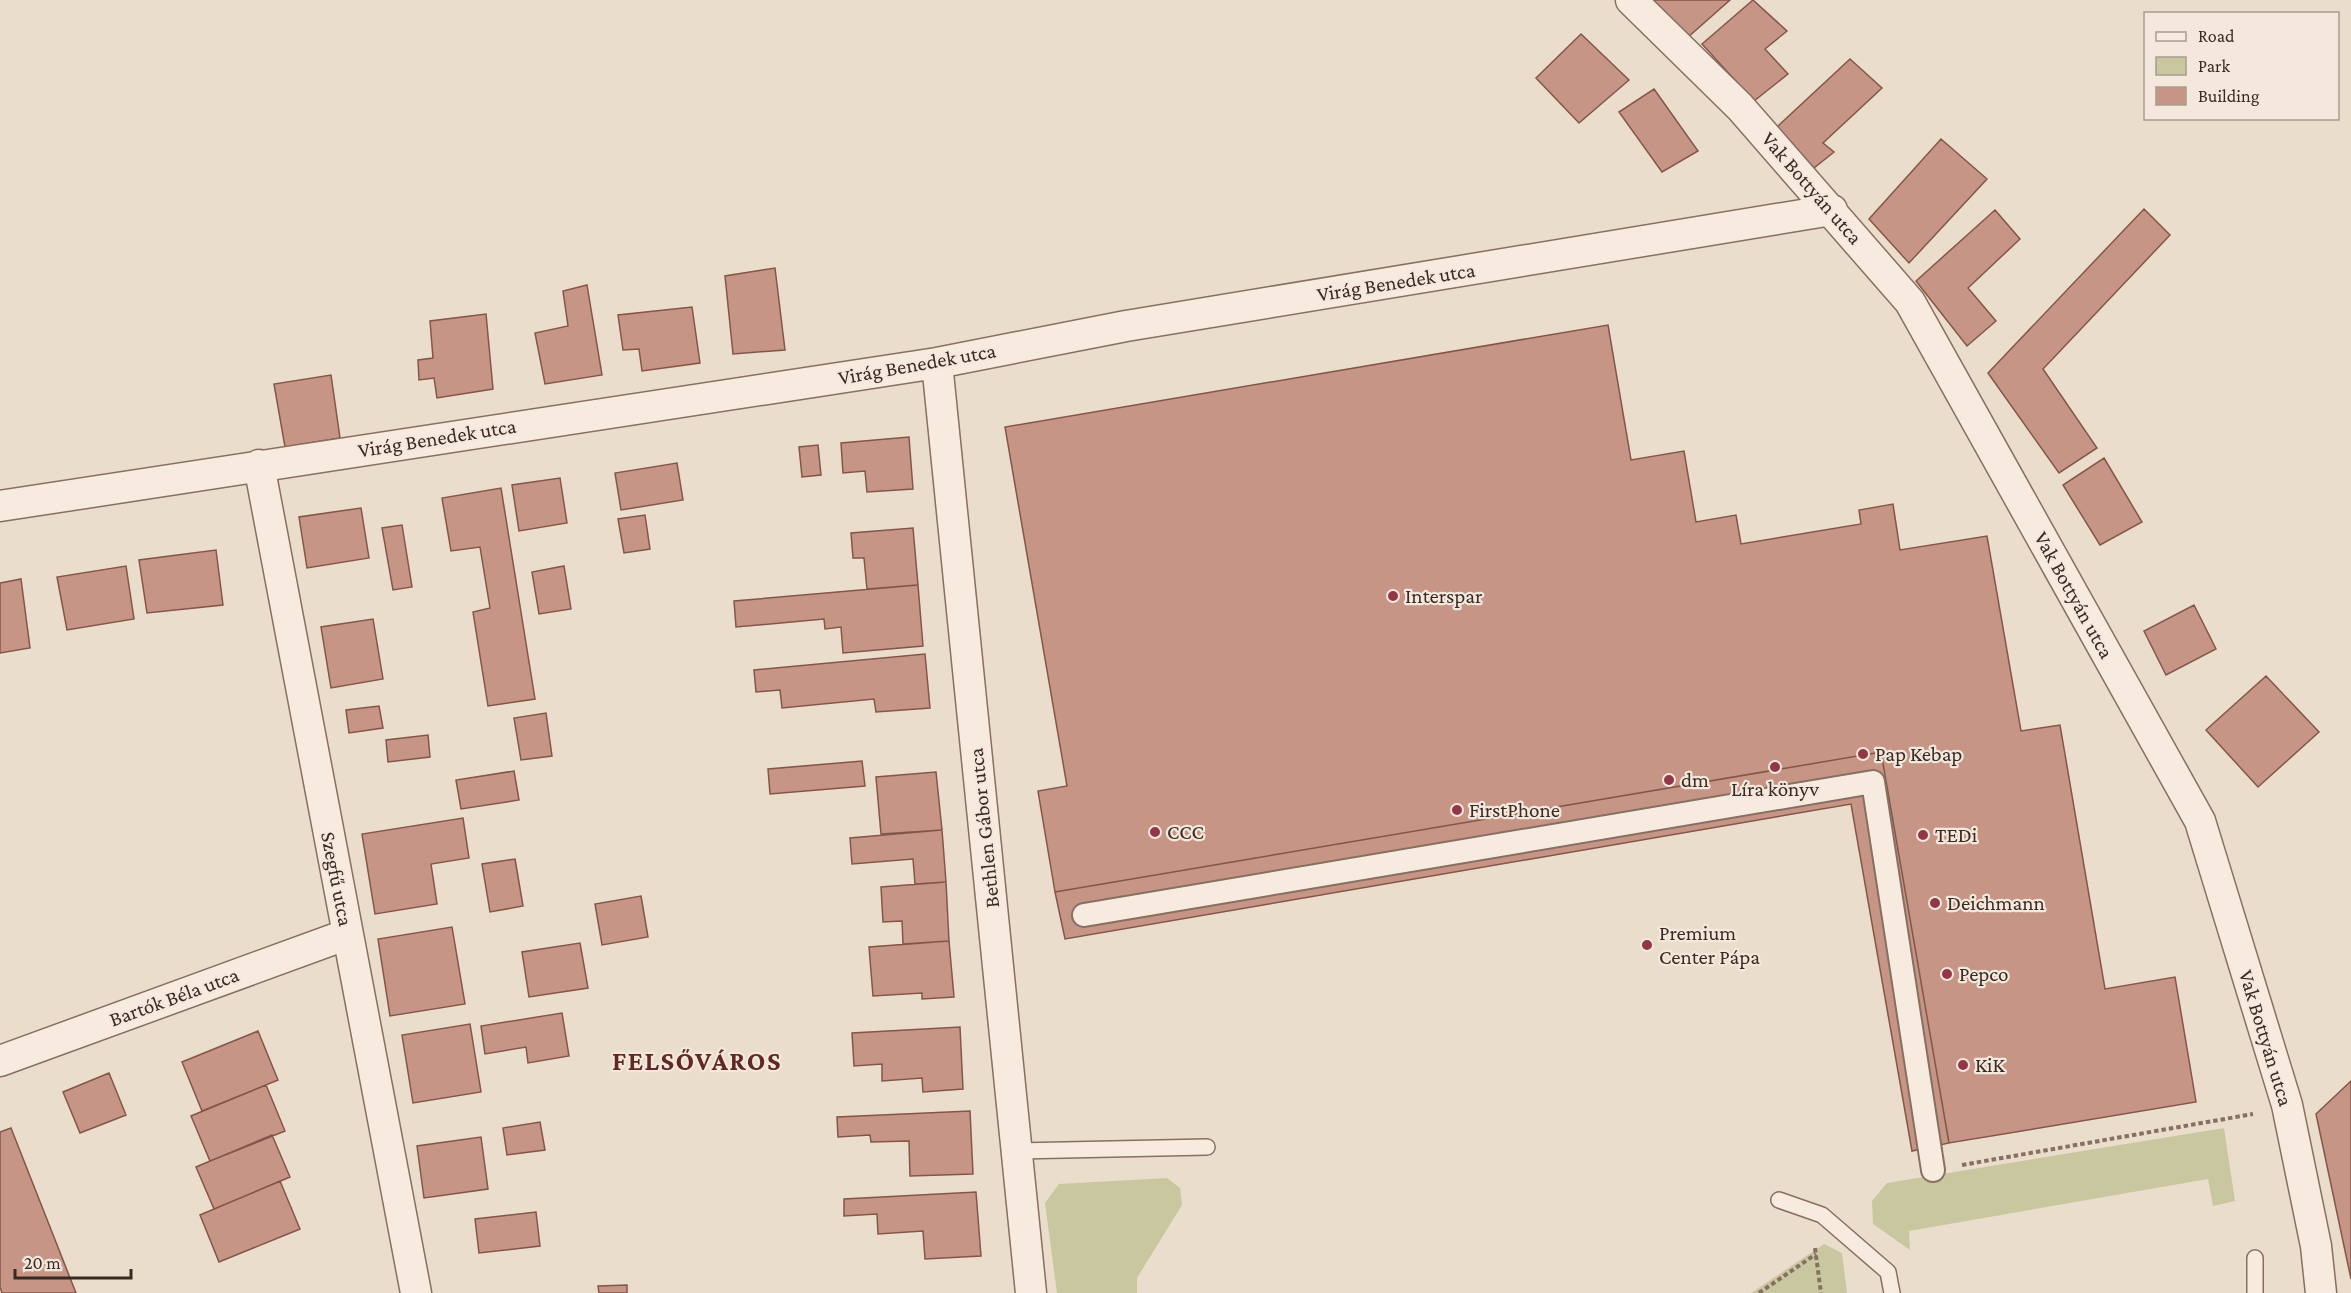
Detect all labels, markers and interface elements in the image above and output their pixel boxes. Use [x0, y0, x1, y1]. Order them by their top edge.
legend [2144, 12, 2339, 120]
text: Road [2198, 26, 2235, 46]
text: Park [2198, 56, 2230, 76]
text: Building [2198, 86, 2260, 106]
street label: Vak Bottyán utca [1757, 127, 1868, 249]
street label: Virág Benedek utca [1315, 258, 1477, 306]
street label: Virág Benedek utca [836, 338, 998, 390]
street label: Virág Benedek utca [356, 414, 518, 462]
street label: Vak Bottyán utca [2029, 527, 2119, 663]
place label: Interspar [1405, 584, 1483, 608]
marker: Interspar [1386, 589, 1400, 603]
place label: Pap Kebap [1875, 742, 1962, 766]
street label: Bethlen Gábor utca [964, 746, 1004, 909]
marker: Pap Kebap [1856, 747, 1870, 761]
marker: Líra könyv [1768, 760, 1782, 774]
place label: dm [1681, 768, 1709, 792]
marker: dm [1662, 773, 1676, 787]
place label: Líra könyv [1731, 777, 1819, 801]
place label: FirstPhone [1469, 798, 1560, 822]
marker: FirstPhone [1450, 803, 1464, 817]
place label: CCC [1167, 820, 1204, 844]
place label: TEDi [1935, 823, 1978, 847]
marker: CCC [1148, 825, 1162, 839]
marker: TEDi [1916, 828, 1930, 842]
street label: Szegfű utca [316, 830, 358, 929]
place label: Deichmann [1947, 891, 2045, 915]
marker: Deichmann [1928, 896, 1942, 910]
place label: Premium Center Pápa [1659, 921, 1760, 969]
marker: Premium Center Pápa [1640, 938, 1654, 952]
street label: Bartók Béla utca [106, 962, 242, 1032]
place label: Pepco [1959, 962, 2008, 986]
marker: Pepco [1940, 967, 1954, 981]
street label: Vak Bottyán utca [2234, 967, 2298, 1109]
district label: FELSŐVÁROS [612, 1046, 782, 1076]
place label: KiK [1975, 1053, 2006, 1077]
marker: KiK [1956, 1058, 1970, 1072]
scale bar [15, 1242, 130, 1280]
text: 20 m [24, 1253, 61, 1273]

